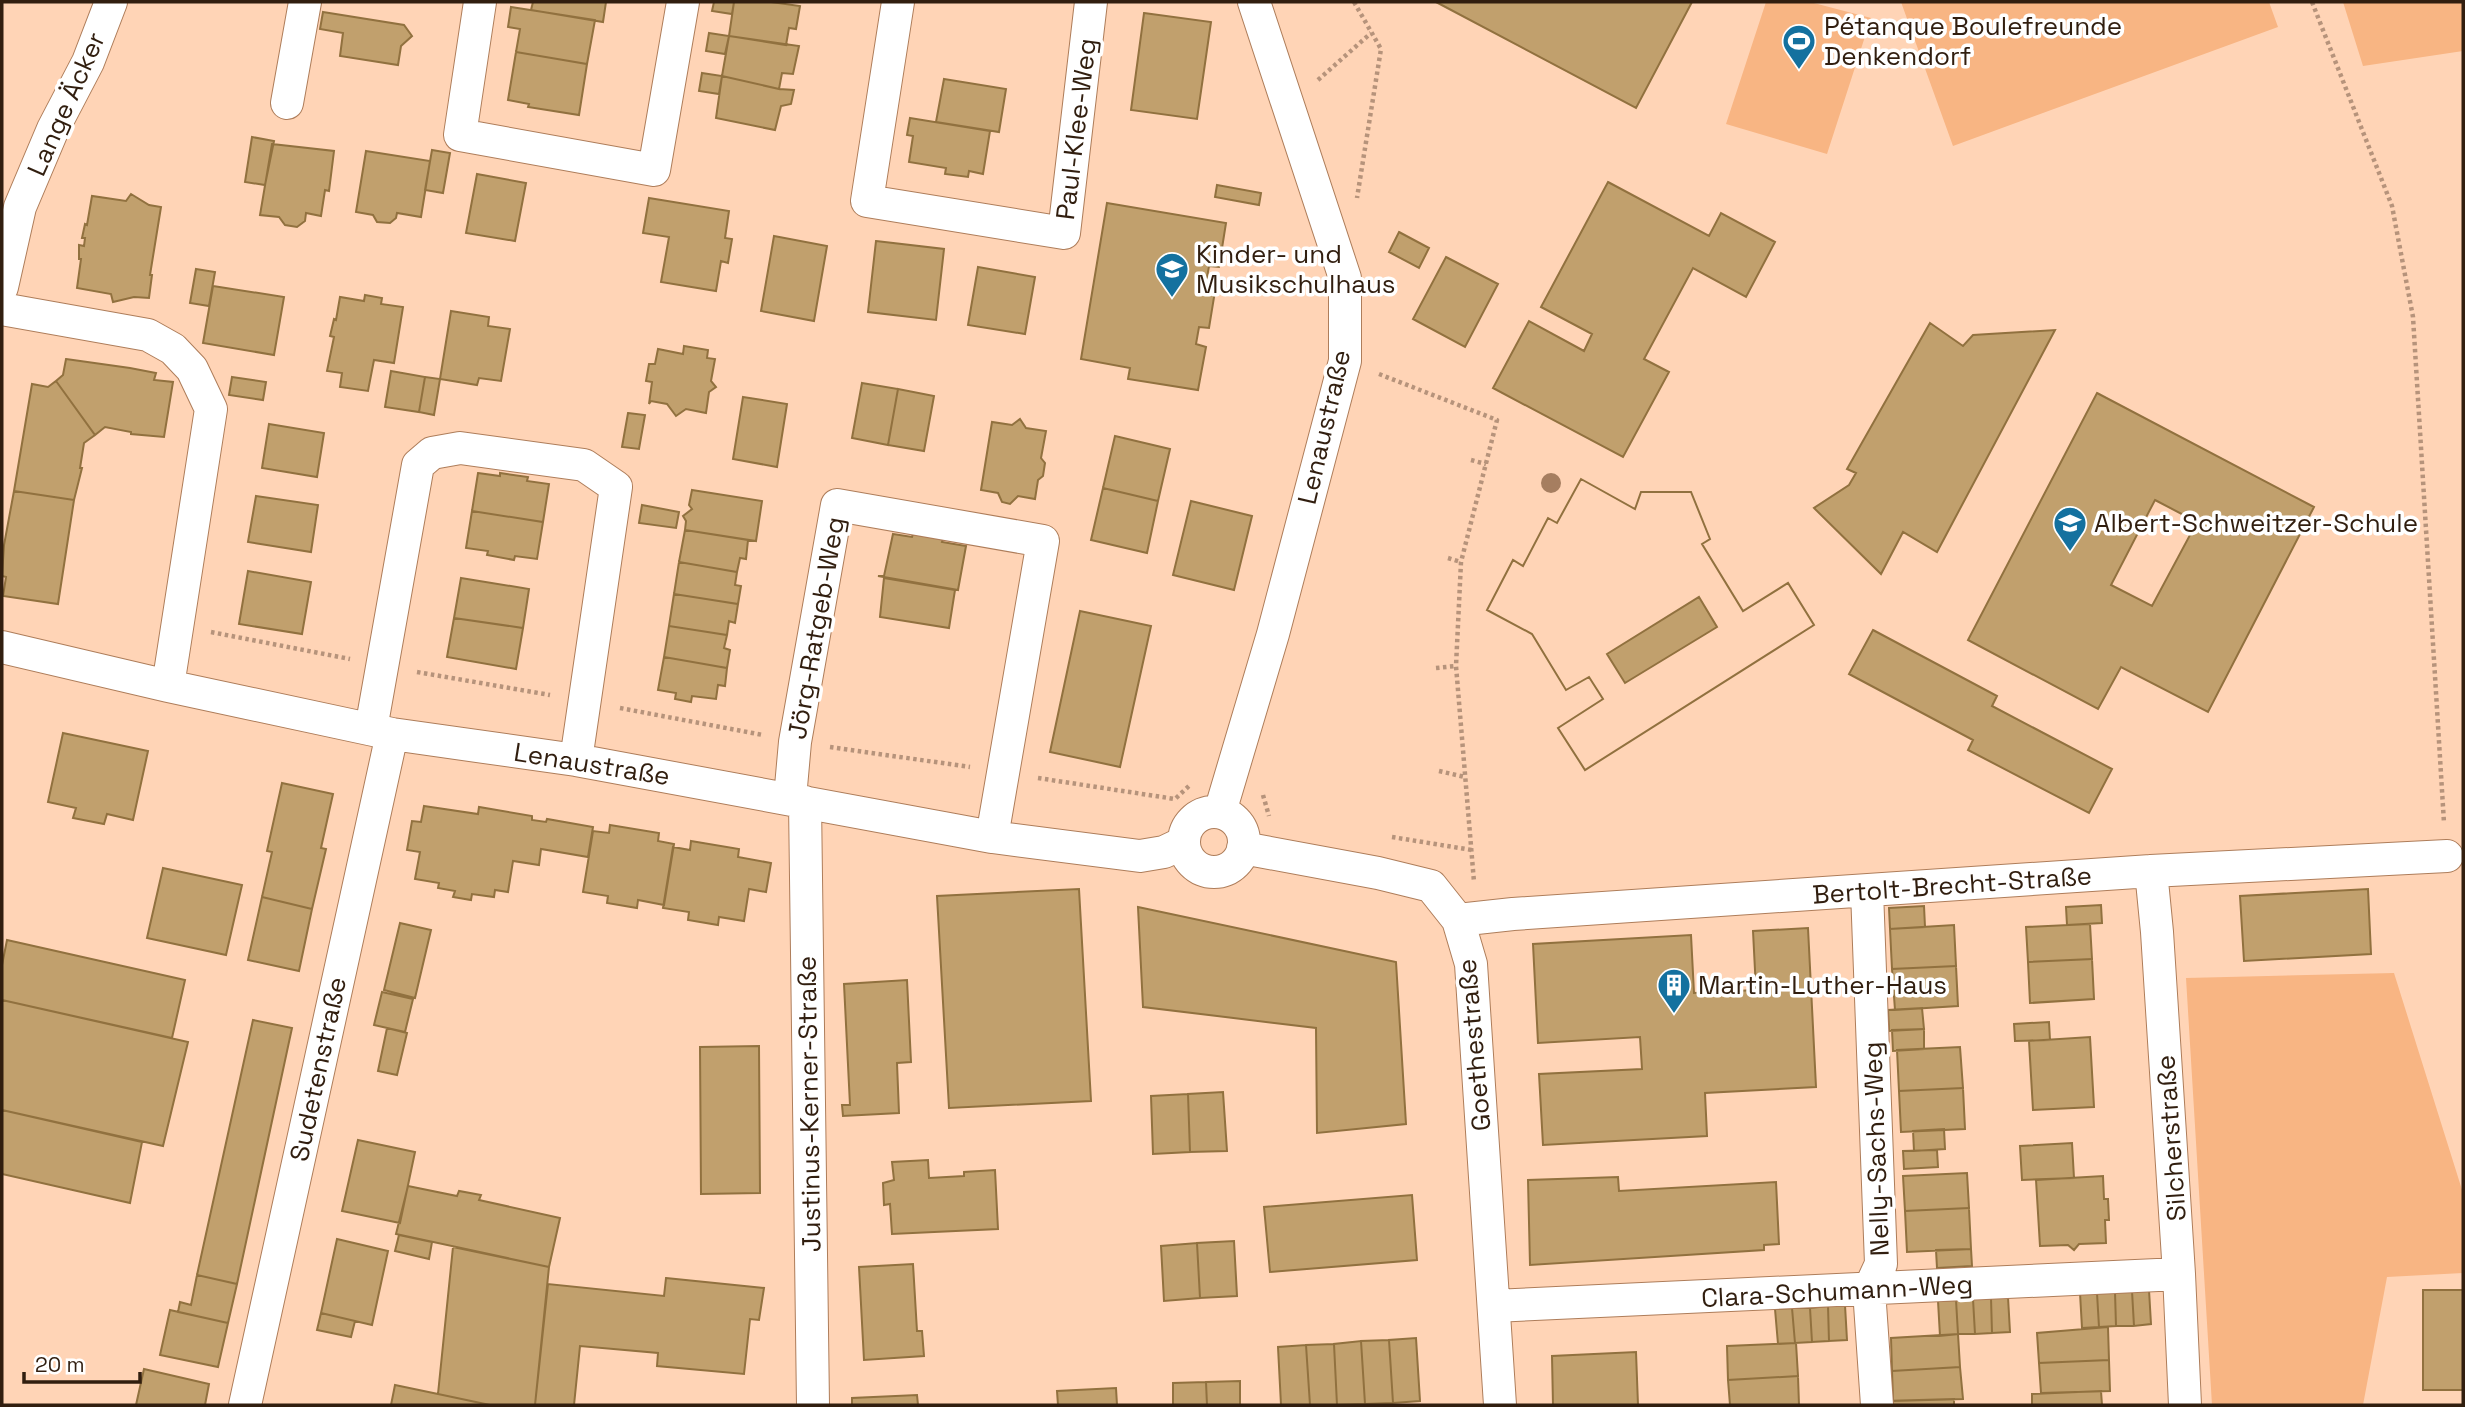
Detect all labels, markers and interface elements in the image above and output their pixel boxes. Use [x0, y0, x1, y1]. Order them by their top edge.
place label: Pétanque Boulefreunde Denkendorf [1824, 9, 2122, 73]
sports icon: Pétanque Boulefreunde Denkendorf [1780, 22, 1818, 71]
street label: Lange Äcker [19, 27, 113, 181]
street label: Paul-Klee-Weg [1048, 36, 1104, 222]
place label: Kinder- und Musikschulhaus [1196, 237, 1396, 301]
school or university icon: Kinder- und Musikschulhaus [1153, 250, 1191, 299]
street label: Lenaustraße [1290, 347, 1358, 507]
school or university icon: Albert-Schweitzer-Schule [2051, 504, 2089, 553]
place label: Albert-Schweitzer-Schule [2094, 506, 2418, 540]
street label: Jörg-Ratgeb-Weg [780, 514, 852, 742]
street label: Lenaustraße [512, 735, 672, 793]
street label: Bertolt-Brecht-Straße [1811, 858, 2093, 912]
street label: Justinus-Kerner-Straße [789, 955, 829, 1253]
street label: Goethestraße [1450, 957, 1498, 1133]
building icon: Martin-Luther-Haus [1655, 966, 1693, 1015]
place label: Martin-Luther-Haus [1698, 968, 1947, 1002]
street label: Sudetenstraße [282, 974, 354, 1164]
street label: Nelly-Sachs-Weg [1855, 1041, 1897, 1257]
street label: Silcherstraße [2148, 1054, 2194, 1222]
street label: Clara-Schumann-Weg [1700, 1267, 1974, 1315]
scale bar [24, 1340, 140, 1384]
text: 20 m [35, 1351, 85, 1378]

